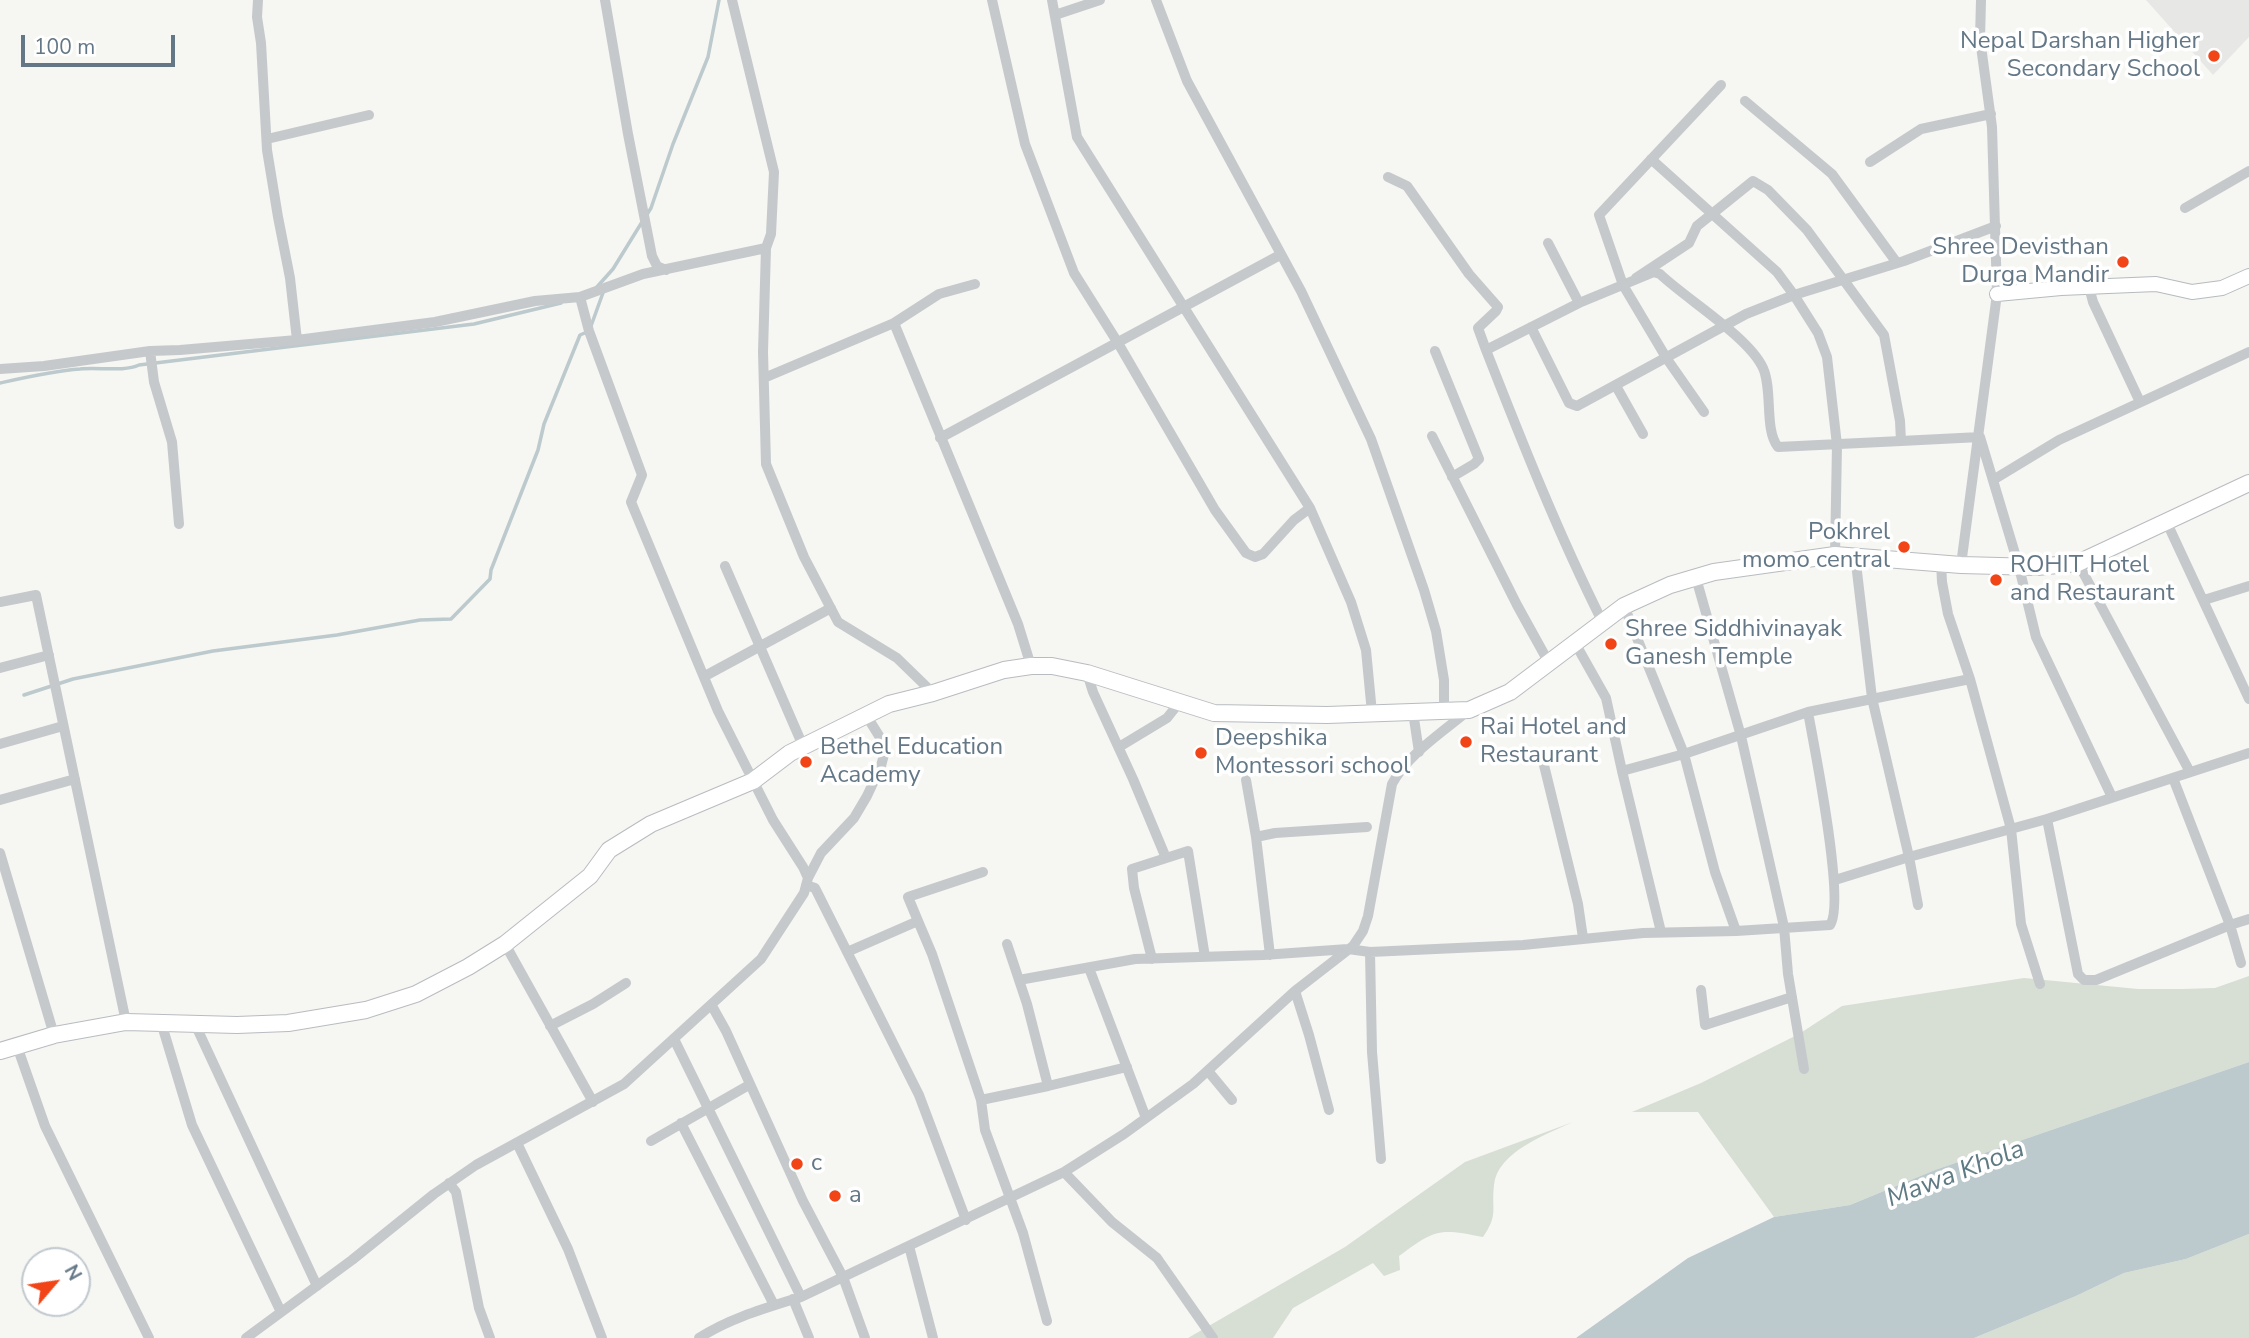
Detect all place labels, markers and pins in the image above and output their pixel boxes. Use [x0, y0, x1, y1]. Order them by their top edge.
place label: Nepal Darshan Higher Secondary School [1960, 28, 2200, 84]
marker: Nepal Darshan Higher Secondary School [2206, 48, 2222, 64]
place label: Shree Devisthan Durga Mandir [1932, 234, 2109, 290]
marker: Shree Devisthan Durga Mandir [2115, 254, 2131, 270]
place label: Pokhrel momo central [1742, 519, 1890, 575]
marker: Pokhrel momo central [1896, 539, 1912, 555]
place label: ROHIT Hotel and Restaurant [2010, 552, 2174, 608]
marker: ROHIT Hotel and Restaurant [1988, 572, 2004, 588]
place label: Shree Siddhivinayak Ganesh Temple [1625, 616, 1842, 672]
marker: Shree Siddhivinayak Ganesh Temple [1603, 636, 1619, 652]
place label: Rai Hotel and Restaurant [1480, 714, 1627, 770]
place label: Deepshika Montessori school [1215, 725, 1410, 781]
place label: Bethel Education Academy [820, 734, 1003, 790]
marker: Rai Hotel and Restaurant [1458, 734, 1474, 750]
marker: Deepshika Montessori school [1193, 745, 1209, 761]
marker: Bethel Education Academy [798, 754, 814, 770]
place label: c [811, 1150, 822, 1178]
marker: c [789, 1156, 805, 1172]
place label: a [849, 1182, 862, 1210]
marker: a [827, 1188, 843, 1204]

